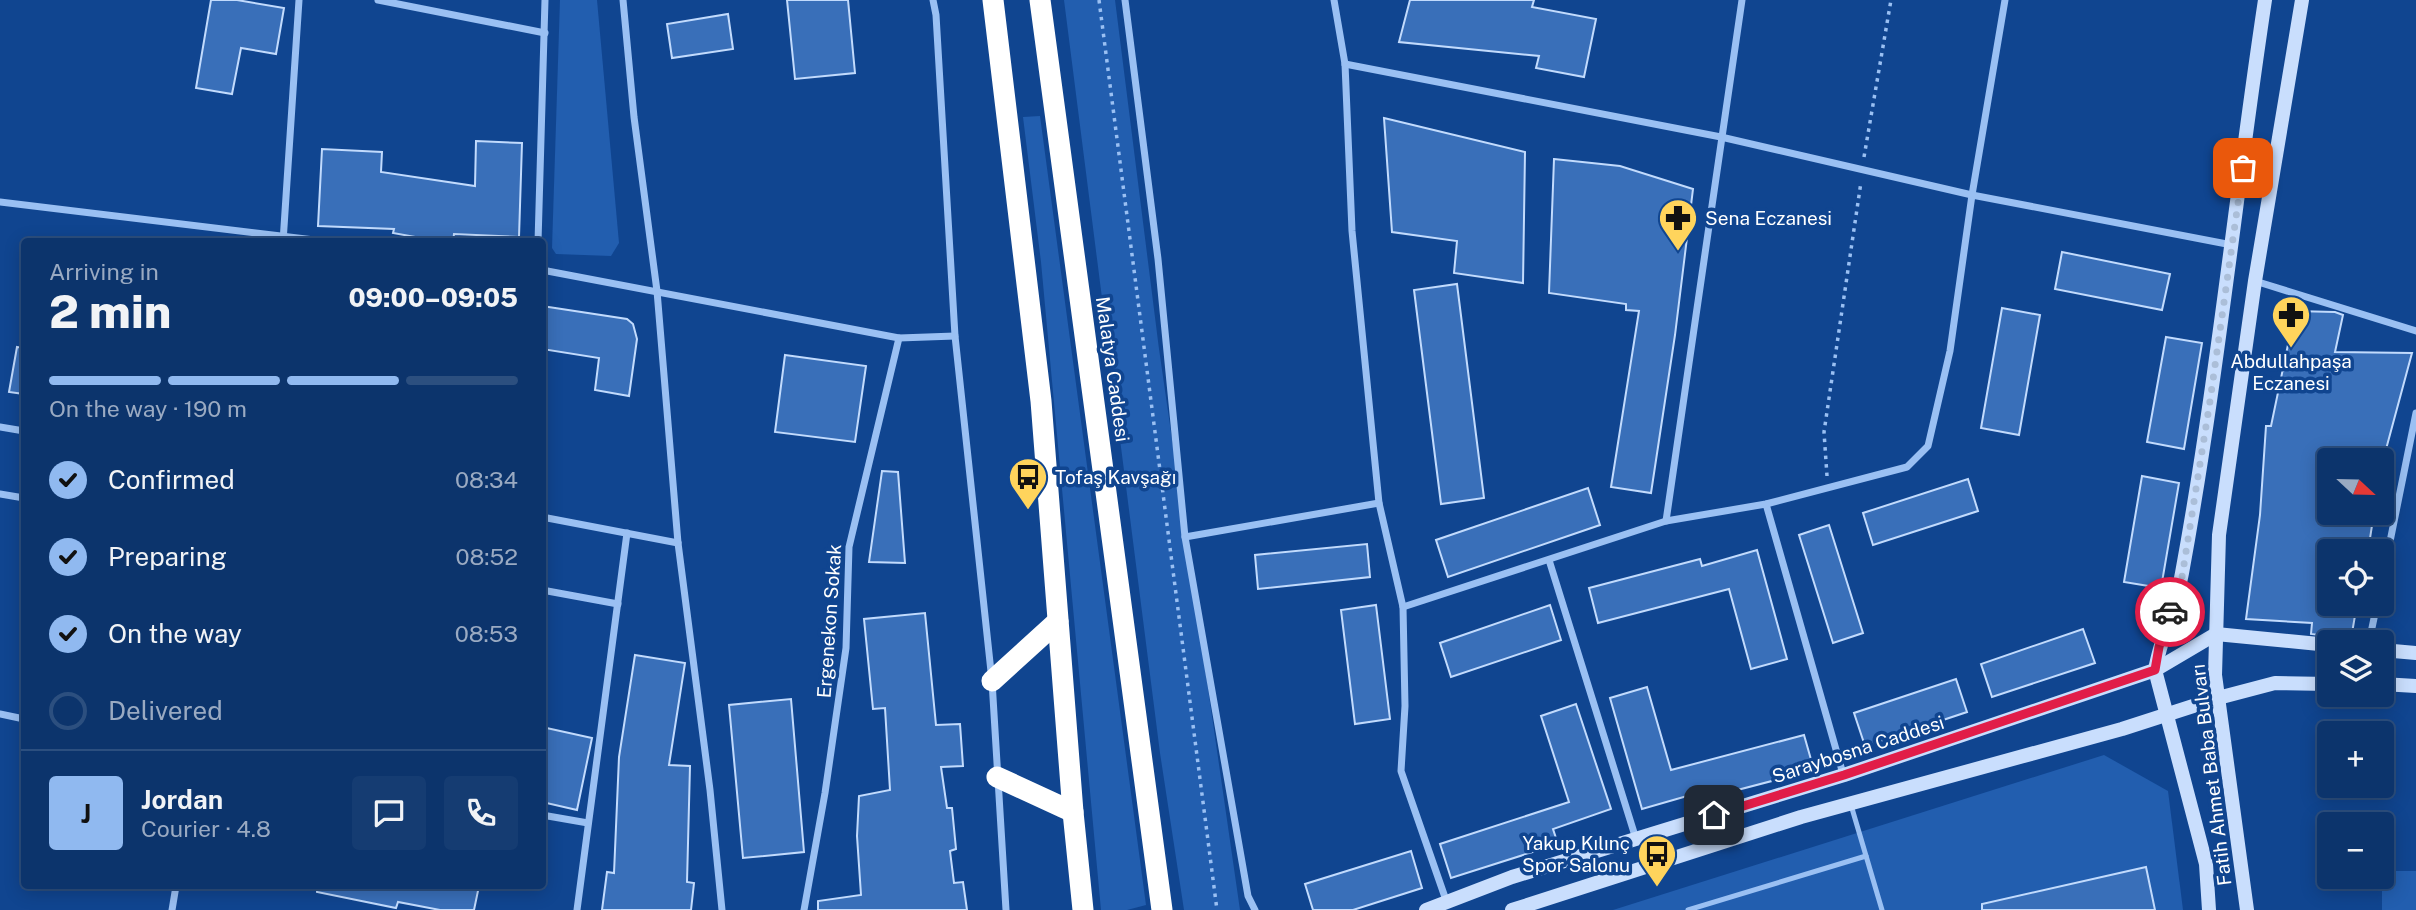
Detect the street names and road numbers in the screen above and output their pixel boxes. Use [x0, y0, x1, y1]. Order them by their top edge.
street label: Malatya Caddesi [1092, 295, 1134, 443]
street label: Ergenekon Sokak [813, 543, 845, 699]
street label: Fatih Ahmet Baba Bulvarı [2186, 663, 2236, 887]
street label: Saraybosna Caddesi [1769, 711, 1947, 787]

